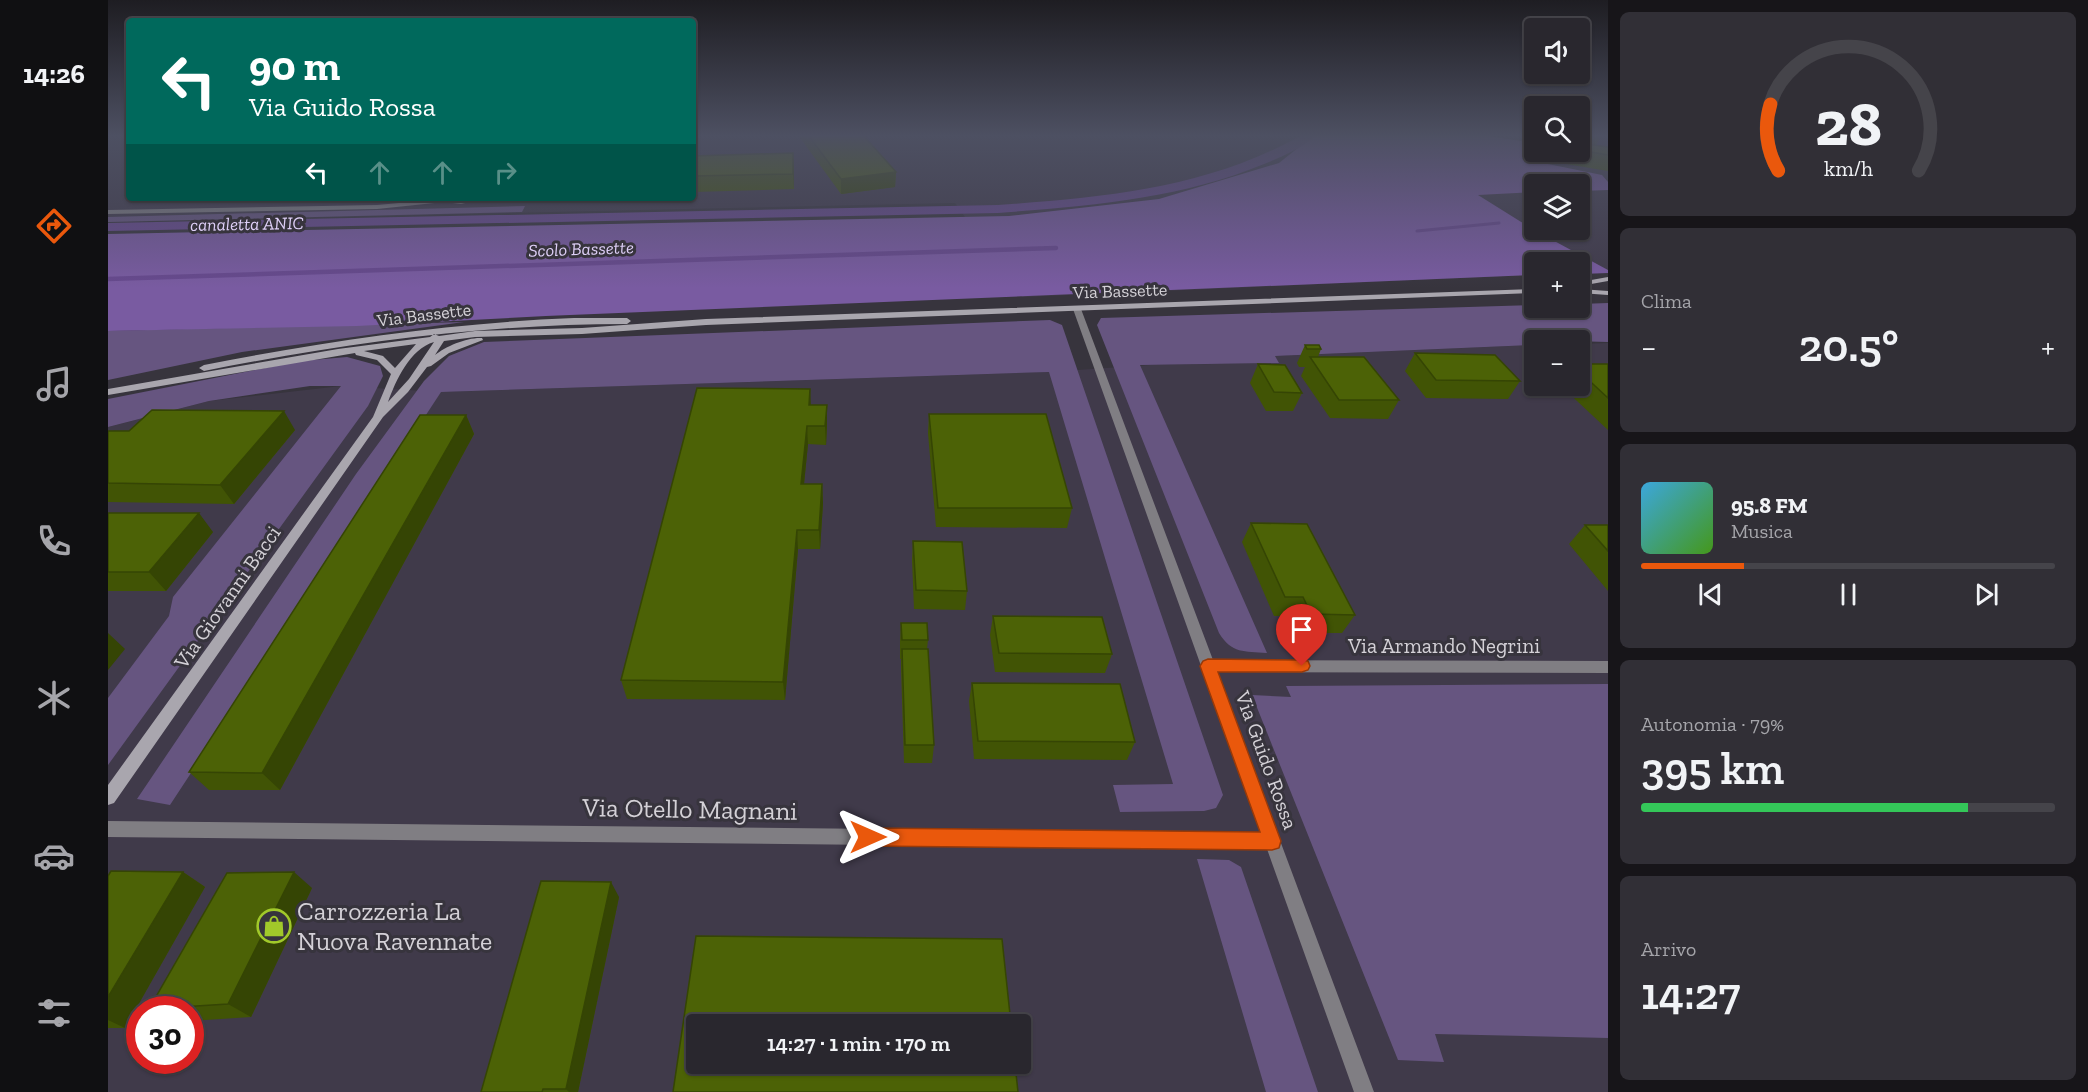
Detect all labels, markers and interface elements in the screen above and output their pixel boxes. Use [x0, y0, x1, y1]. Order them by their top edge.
map controls [1524, 18, 1590, 396]
button: sound [1524, 18, 1590, 84]
text: 90 m [249, 40, 340, 91]
icon: left [150, 42, 228, 120]
text: 14:26 [23, 58, 85, 90]
text: 28 [1814, 86, 1882, 161]
text: Via Guido Rossa [249, 91, 436, 123]
button: search [1524, 96, 1590, 162]
icon: left [300, 156, 333, 189]
icon: ahead [363, 156, 396, 189]
icon: ahead [426, 156, 459, 189]
icon: right [489, 156, 522, 189]
text: km/h [1824, 156, 1872, 181]
button: layers [1524, 174, 1590, 240]
icon: directions [33, 205, 75, 247]
water label: canaletta ANIC [190, 212, 304, 236]
water label: Scolo Bassette [528, 236, 634, 262]
button: + [1524, 252, 1590, 318]
street label: Via Bassette [1071, 278, 1168, 304]
text: Clima [1641, 289, 1692, 313]
street label: Via Bassette [375, 298, 472, 332]
text: 20.5° [1799, 319, 1899, 373]
text: − [1641, 327, 1656, 366]
text: + [2041, 327, 2055, 366]
button: − [1524, 330, 1590, 396]
icon: music [33, 363, 75, 405]
text: 95.8 FM [1731, 492, 1808, 519]
text: Musica [1731, 519, 1793, 543]
icon: phone [33, 520, 75, 562]
street label: Via Giovanni Bacci [168, 521, 286, 674]
icon: previous [1694, 578, 1727, 611]
icon: pause [1832, 578, 1865, 611]
icon: next [1970, 578, 2003, 611]
pin [1276, 604, 1327, 666]
icon: arrive [1285, 613, 1318, 646]
street label: Via Armando Negrini [1347, 633, 1540, 658]
icon: climate [33, 677, 75, 719]
street label: Via Guido Rossa [1230, 687, 1304, 833]
text: Autonomia · 79% [1641, 712, 1784, 736]
text: 395 km [1641, 742, 1784, 796]
street label: Via Otello Magnani [581, 791, 798, 827]
position arrow [836, 805, 900, 869]
icon: car [33, 835, 75, 877]
place label: Carrozzeria La Nuova Ravennate [297, 895, 492, 957]
shop icon: Carrozzeria La Nuova Ravennate [256, 908, 292, 944]
text: Arrivo [1641, 937, 1696, 961]
text: 14:27 [1641, 967, 1740, 1021]
icon: filters [33, 992, 75, 1034]
speed limit sign: 30 [126, 996, 204, 1074]
text: 14:27 · 1 min · 170 m [767, 1030, 950, 1057]

